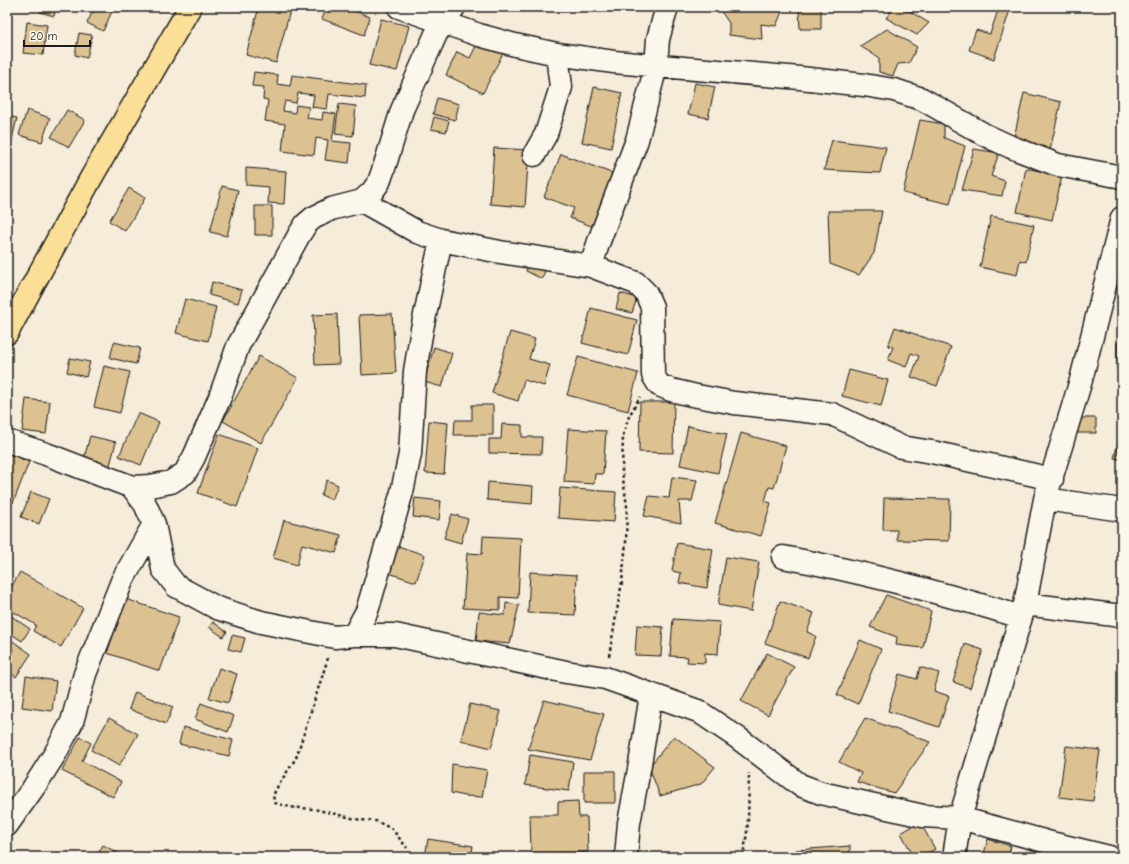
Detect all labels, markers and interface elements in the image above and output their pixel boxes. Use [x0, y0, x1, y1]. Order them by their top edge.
scale bar [24, 22, 90, 48]
text: 20 m [30, 29, 58, 43]

